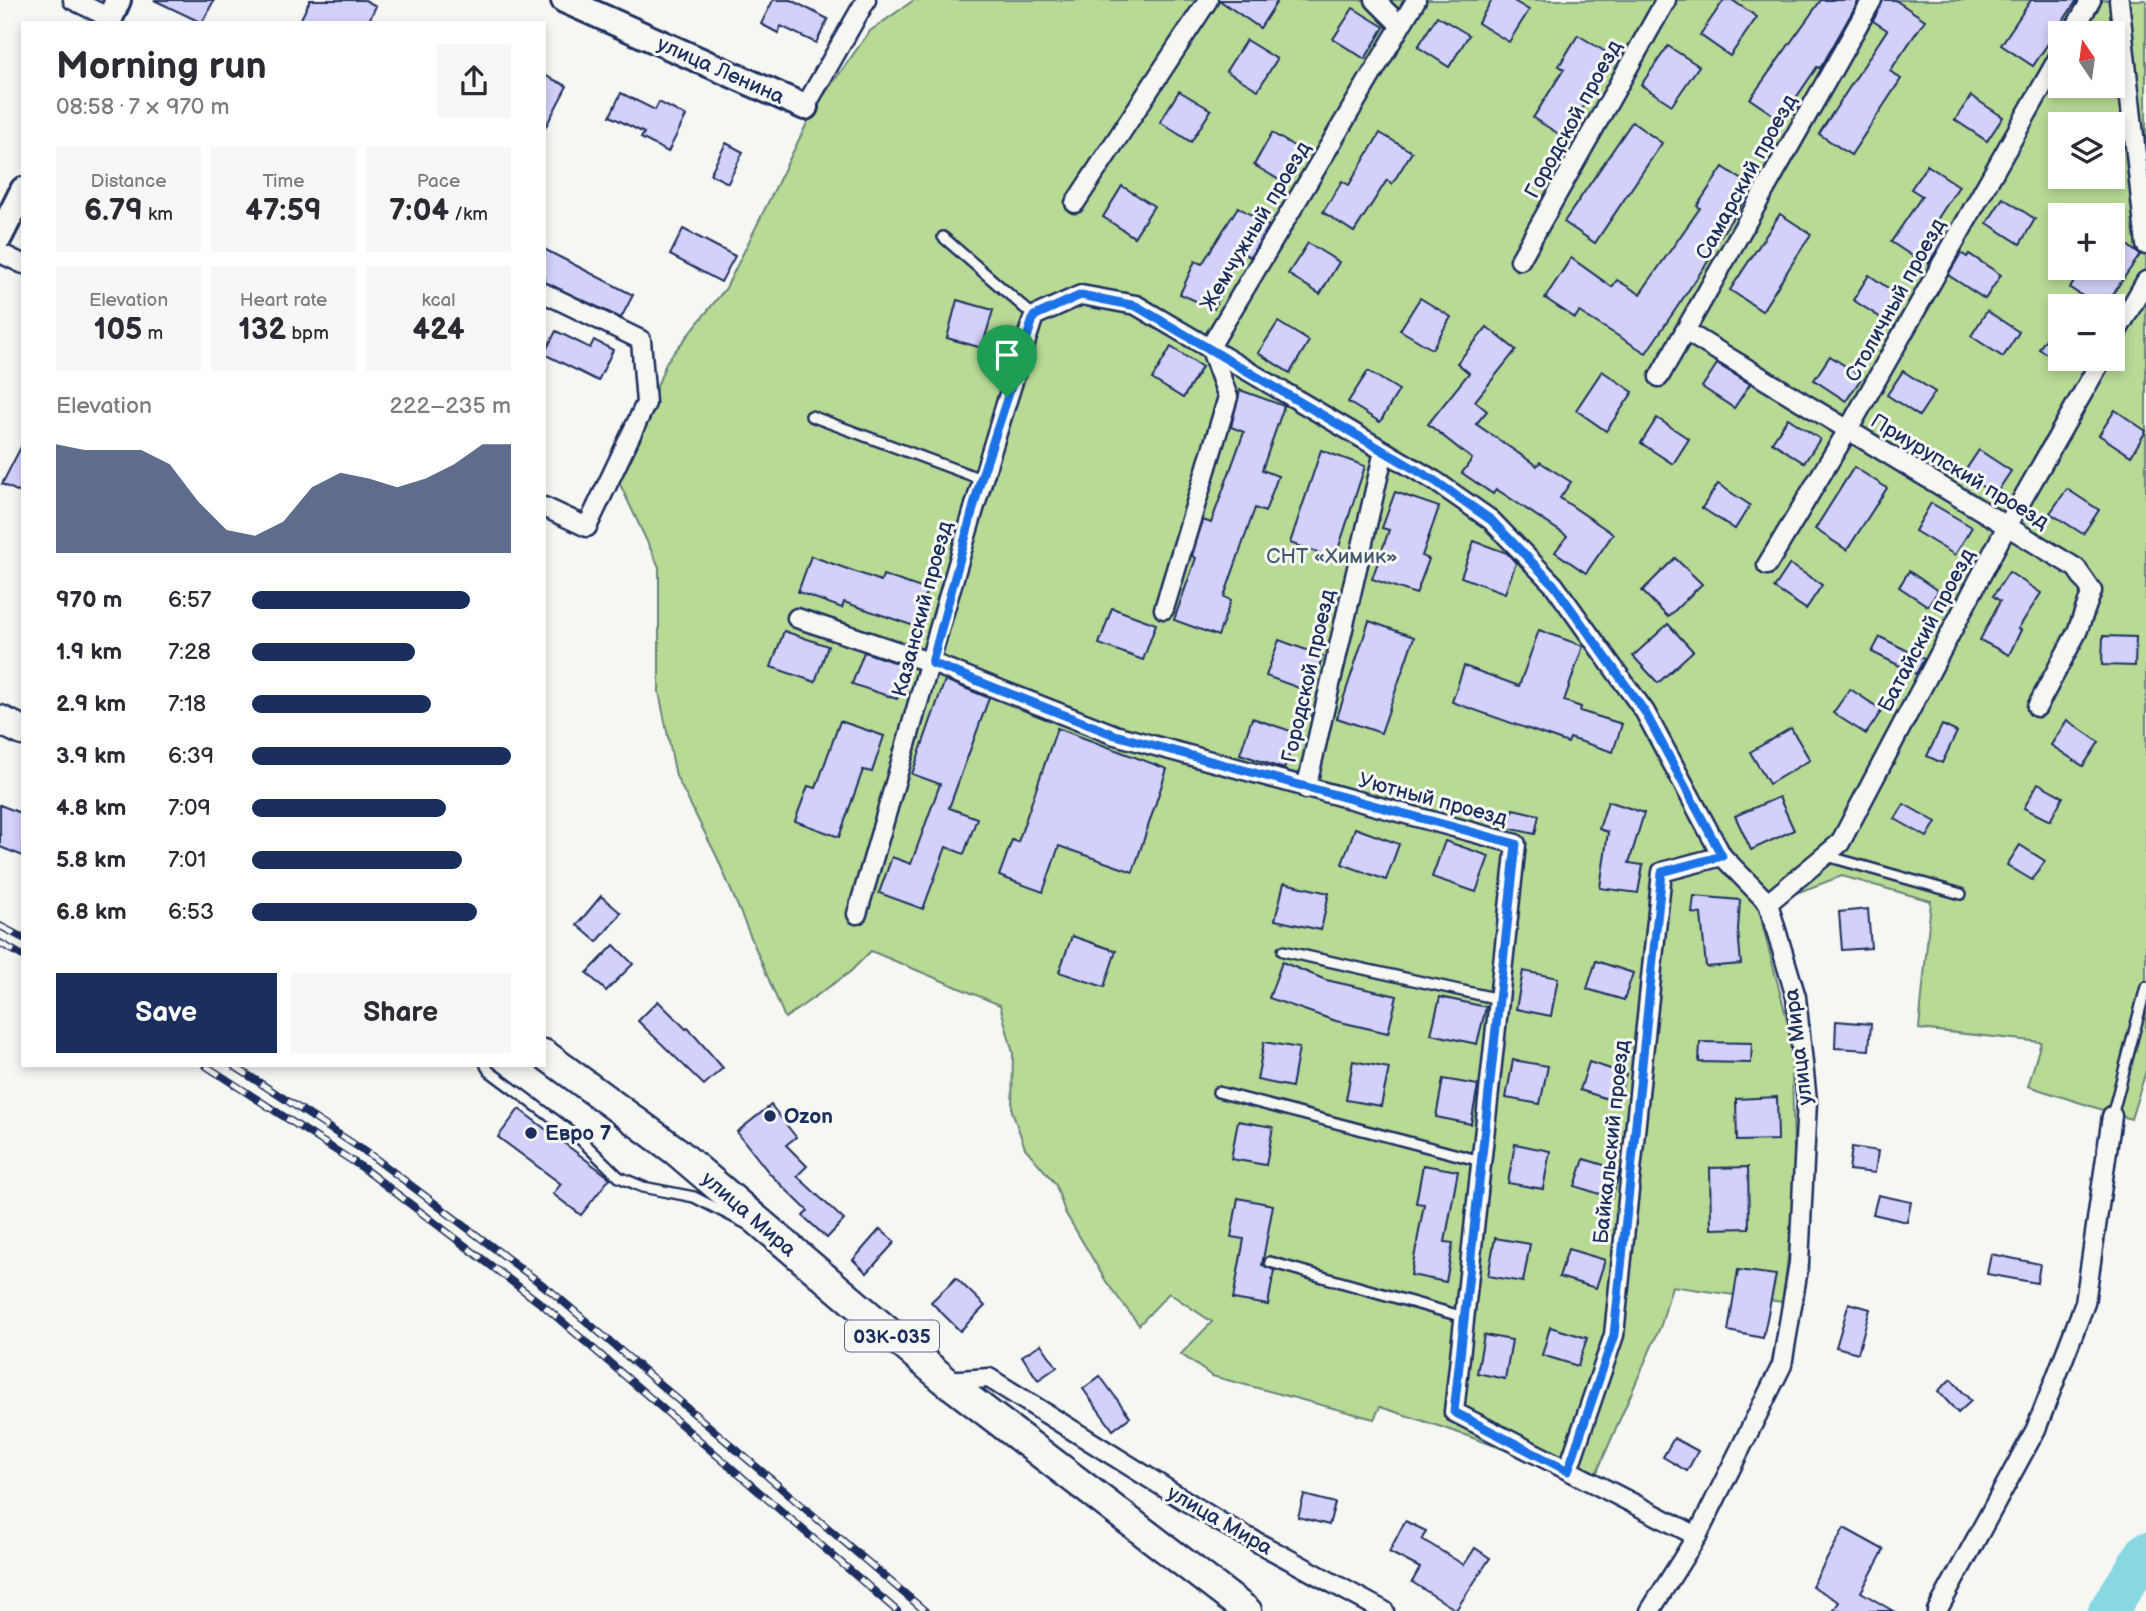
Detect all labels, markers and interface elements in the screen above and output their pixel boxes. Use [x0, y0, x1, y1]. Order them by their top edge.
north arrow [2048, 21, 2124, 98]
map controls [2048, 21, 2125, 371]
street label: улица Ленина [653, 31, 789, 110]
street label: Городской проезд [1520, 36, 1627, 203]
text: Morning run [56, 44, 267, 89]
button: share [437, 44, 511, 118]
street label: Самарский проезд [1691, 90, 1802, 264]
text: 08:58 · 7 × 970 m [56, 93, 230, 121]
button: layers [2048, 112, 2125, 189]
street label: Жемчужный проезд [1195, 137, 1316, 316]
text: Distance [91, 170, 166, 193]
text: Time [262, 170, 305, 193]
text: Pace [417, 170, 460, 193]
text: 6.79 [84, 193, 143, 229]
text: 47:59 [245, 193, 322, 229]
text: 7:04 [389, 193, 449, 229]
text: km [143, 203, 173, 226]
text: /km [449, 203, 488, 226]
button: + [2048, 203, 2125, 280]
street label: Столичный проезд [1840, 214, 1951, 386]
text: Elevation [89, 289, 168, 312]
text: Heart rate [240, 289, 327, 312]
text: kcal [421, 289, 456, 312]
button: − [2048, 294, 2125, 371]
text: 105 [94, 312, 142, 348]
text: 132 [238, 312, 286, 348]
text: 424 [412, 312, 465, 348]
text: m [142, 322, 163, 345]
text: bpm [286, 322, 329, 345]
pin [977, 325, 1037, 397]
icon: arrive [988, 336, 1026, 374]
text: Elevation [56, 392, 152, 420]
text: 222–235 m [389, 392, 511, 420]
street label: Приурупский проезд [1866, 408, 2053, 535]
street label: Казанский проезд [887, 518, 958, 700]
park label: СНТ «Химик» [1266, 544, 1398, 569]
street label: Батайский проезд [1873, 544, 1980, 716]
text: 970 m [56, 586, 122, 614]
text: 6:57 [168, 586, 211, 614]
street label: Городской проезд [1276, 587, 1341, 765]
text: 1.9 km [56, 638, 122, 666]
text: 7:28 [168, 638, 211, 666]
text: 2.9 km [56, 690, 126, 718]
text: 7:18 [168, 690, 206, 718]
text: 3.9 km [56, 742, 126, 770]
text: 6:39 [168, 742, 214, 770]
street label: Уютный проезд [1356, 768, 1510, 831]
text: 4.8 km [56, 794, 126, 822]
text: 7:09 [168, 794, 211, 822]
text: 5.8 km [56, 846, 126, 874]
text: 7:01 [168, 846, 206, 874]
text: 6.8 km [56, 898, 127, 926]
text: 6:53 [168, 898, 214, 926]
button: Save [56, 973, 277, 1053]
button: Share [291, 973, 511, 1053]
street label: улица Мира [1779, 987, 1818, 1107]
street label: Байкальский проезд [1588, 1039, 1635, 1245]
place label: Ozon [784, 1104, 833, 1129]
marker: Ozon [762, 1108, 778, 1124]
place label: Евро 7 [545, 1121, 612, 1146]
marker: Евро 7 [523, 1125, 539, 1141]
street label: улица Мира [696, 1166, 802, 1263]
road number: 03К-035 [845, 1320, 939, 1352]
street label: улица Мира [1163, 1480, 1277, 1561]

